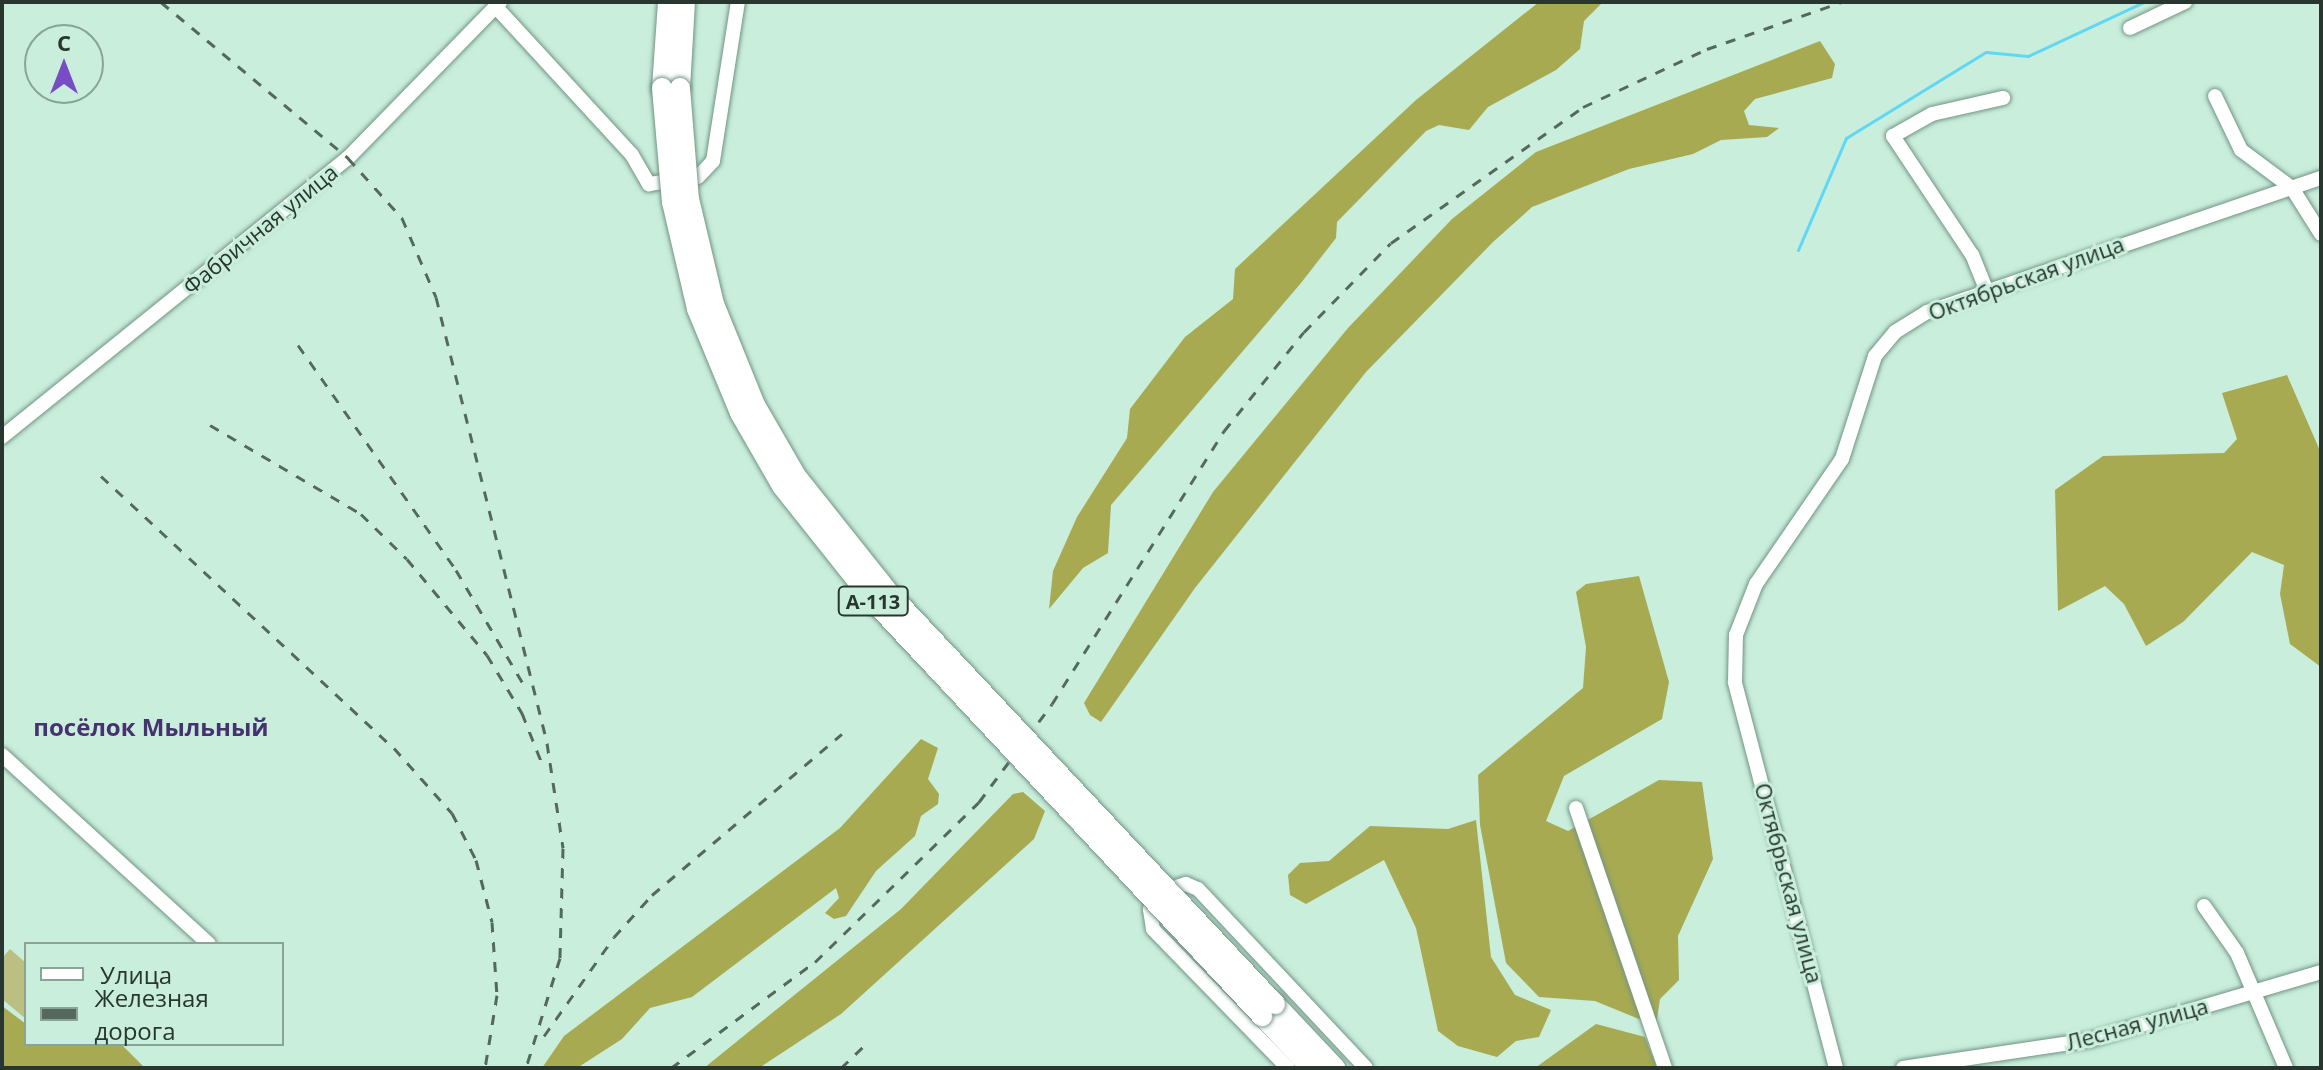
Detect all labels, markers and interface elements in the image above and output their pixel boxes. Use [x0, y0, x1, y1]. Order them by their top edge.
north arrow [24, 24, 104, 104]
text: С [57, 27, 71, 57]
street label: Фабричная улица [177, 159, 343, 299]
street label: Октябрьская улица [1925, 230, 2127, 326]
road number: А-113 [837, 585, 909, 617]
district label: посёлок Мыльный [33, 713, 269, 741]
street label: Октябрьская улица [1750, 780, 1828, 986]
legend [24, 942, 284, 1046]
text: Улица [100, 958, 172, 991]
text: Железная дорога [94, 981, 209, 1047]
street label: Лесная улица [2063, 992, 2211, 1056]

